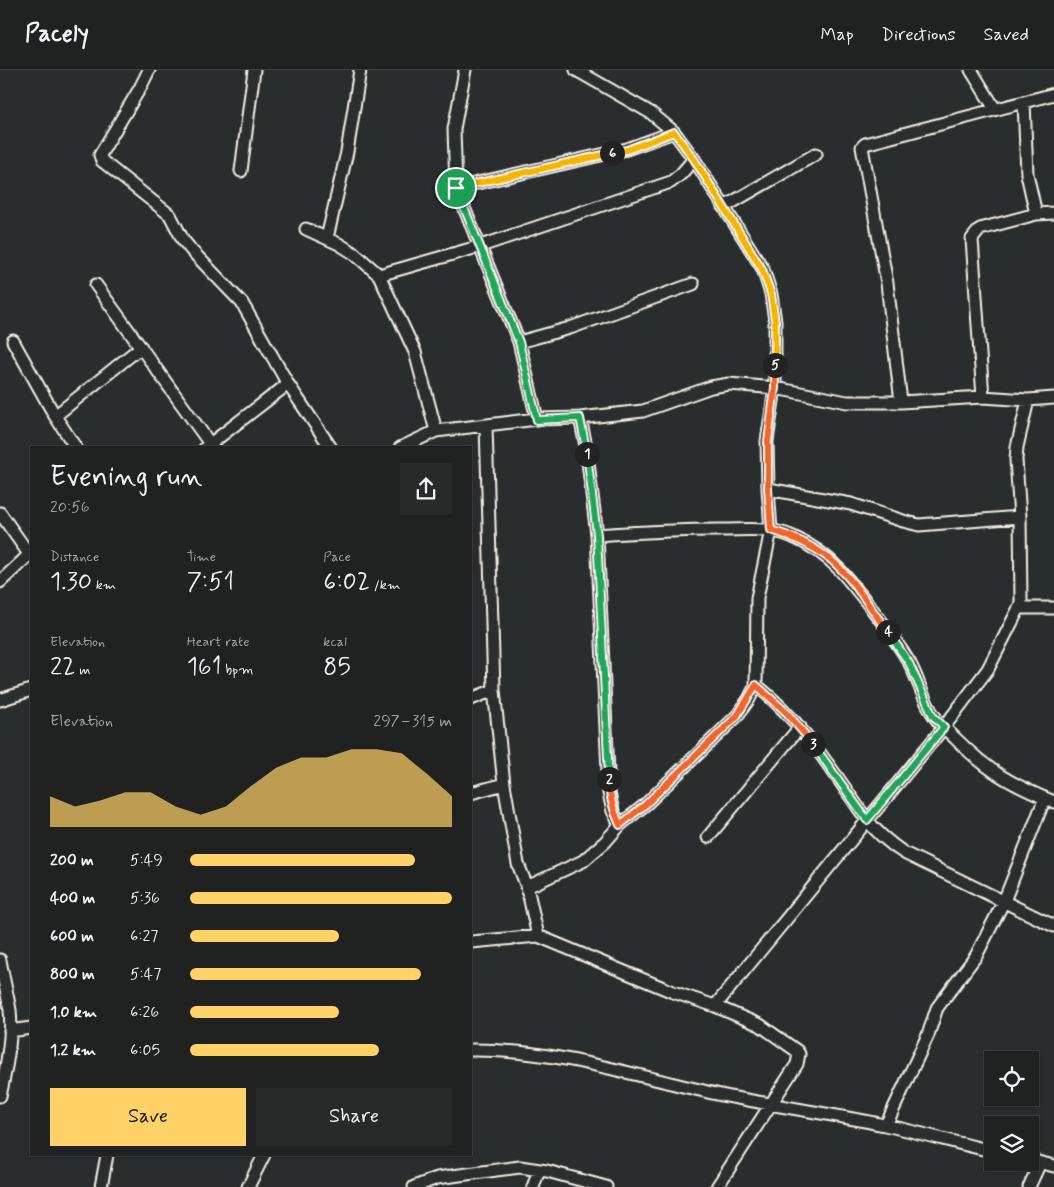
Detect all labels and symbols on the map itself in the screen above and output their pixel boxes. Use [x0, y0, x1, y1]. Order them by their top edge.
pin: 6 [600, 140, 624, 166]
pin [435, 167, 477, 209]
pin: 5 [762, 352, 788, 378]
pin: 1 [574, 442, 600, 466]
pin: 4 [876, 620, 900, 644]
pin: 3 [800, 732, 826, 756]
pin: 2 [596, 766, 622, 792]

